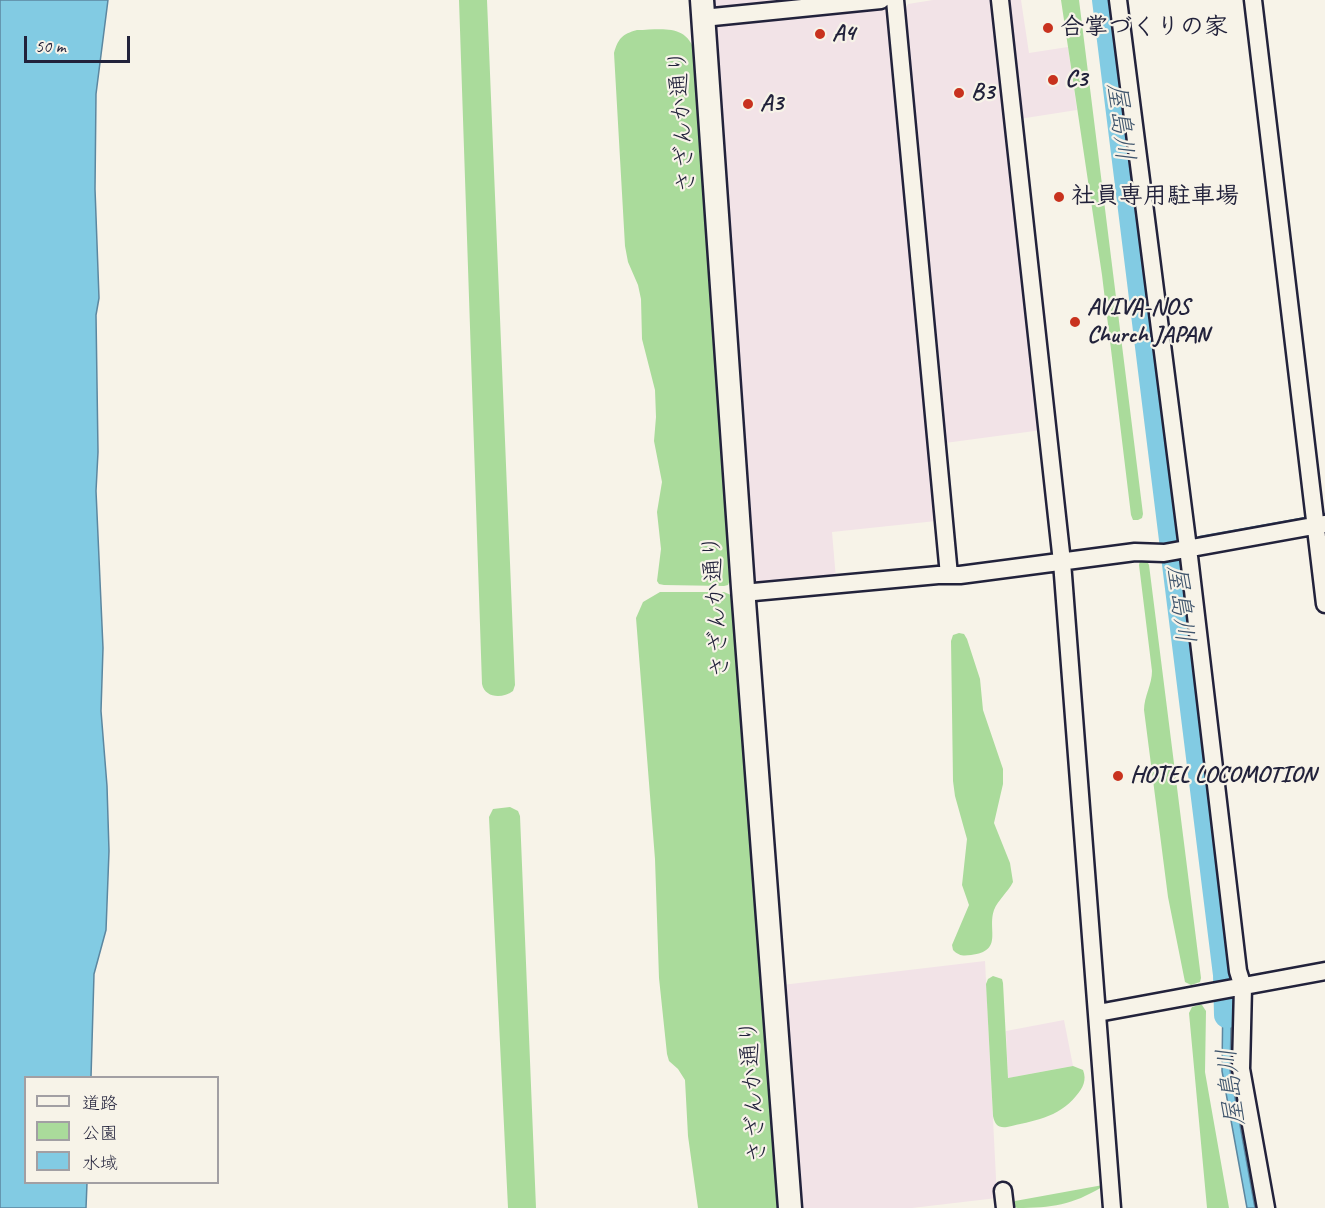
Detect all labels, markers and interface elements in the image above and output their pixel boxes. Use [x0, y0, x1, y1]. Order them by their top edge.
place label: 合掌づくりの家 [1060, 14, 1228, 42]
place label: A4 [832, 20, 855, 48]
marker: 合掌づくりの家 [1041, 21, 1055, 35]
scale bar [27, 24, 134, 62]
marker: A4 [813, 27, 827, 41]
text: 50 m [35, 35, 66, 57]
street label: さざんか通り [664, 48, 702, 194]
place label: C3 [1065, 66, 1087, 94]
marker: C3 [1046, 73, 1060, 87]
place label: B3 [971, 79, 994, 107]
water label: 屋島川 [1100, 81, 1140, 163]
marker: B3 [952, 86, 966, 100]
place label: A3 [760, 90, 783, 118]
marker: A3 [741, 97, 755, 111]
place label: 社員専用駐車場 [1071, 183, 1239, 211]
marker: 社員専用駐車場 [1052, 190, 1066, 204]
place label: AVIVA-NOS Church JAPAN [1087, 294, 1209, 350]
marker: AVIVA-NOS Church JAPAN [1068, 315, 1082, 329]
street label: さざんか通り [698, 533, 736, 679]
water label: 屋島川 [1160, 563, 1200, 645]
place label: HOTEL LOCOMOTION [1130, 762, 1316, 790]
marker: HOTEL LOCOMOTION [1111, 769, 1125, 783]
street label: さざんか通り [735, 1018, 773, 1164]
water label: 屋島川 [1212, 1046, 1252, 1128]
legend [24, 1076, 219, 1184]
text: 道路 [82, 1092, 118, 1114]
text: 公園 [82, 1122, 118, 1144]
text: 水域 [82, 1152, 118, 1174]

